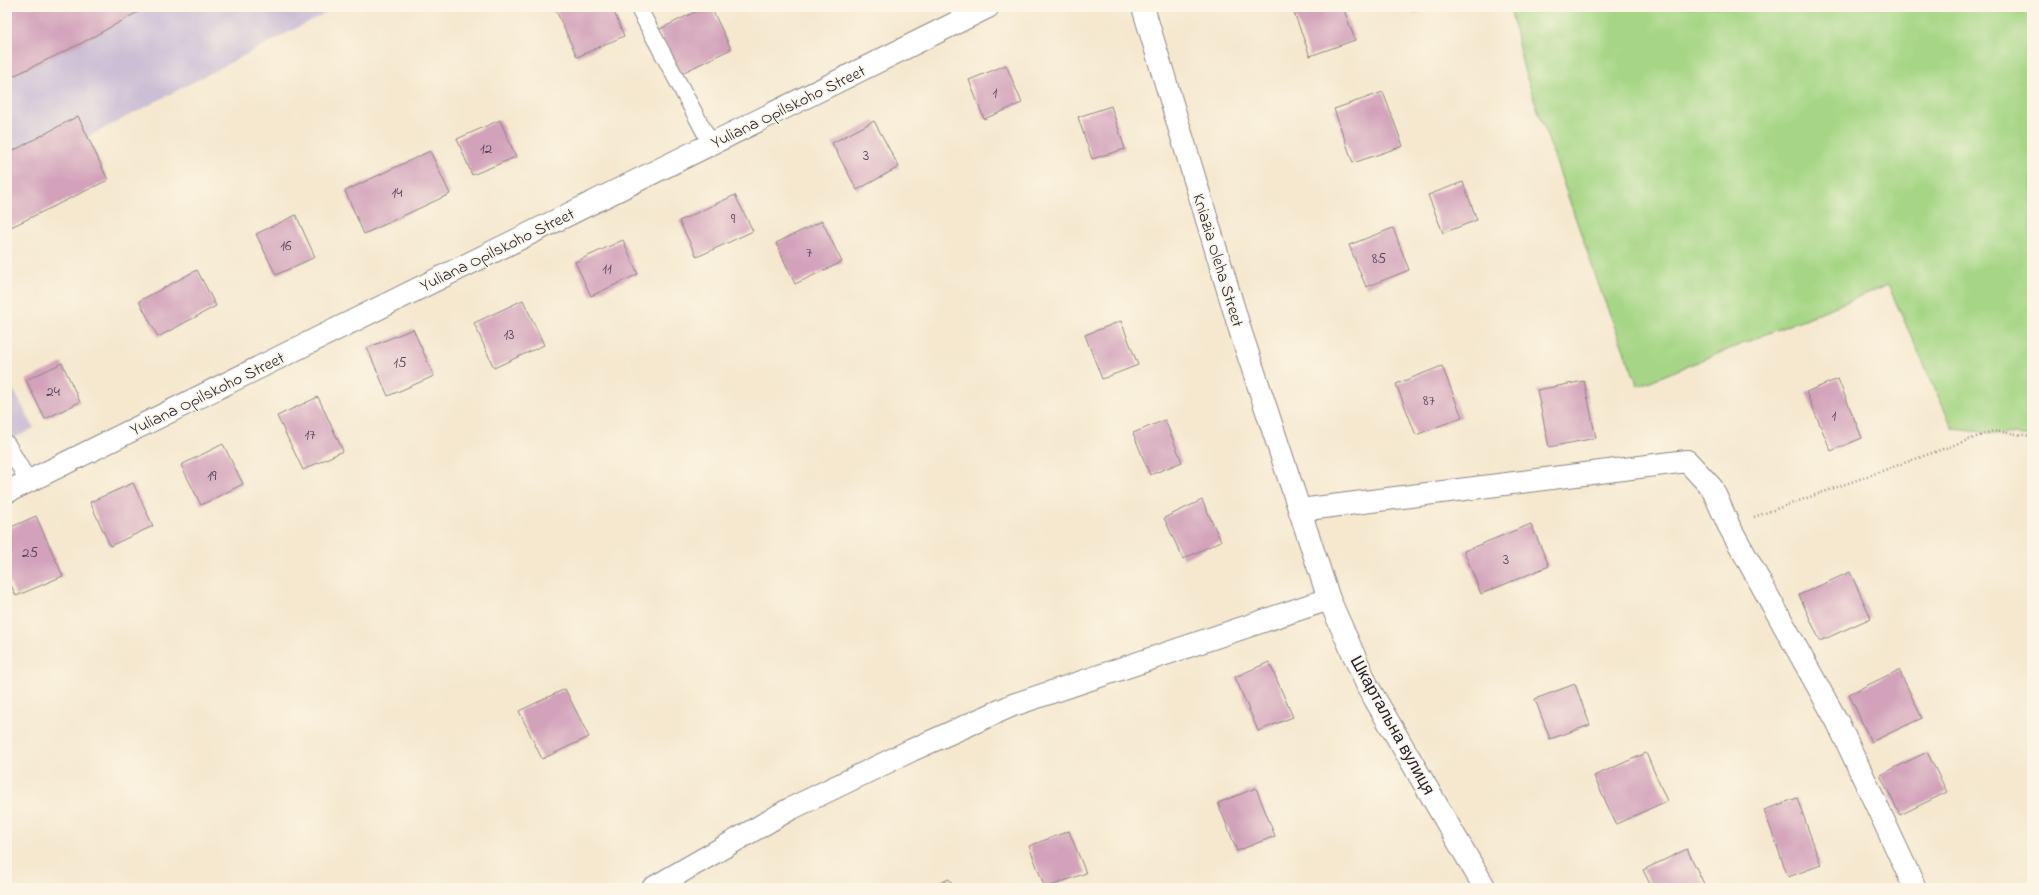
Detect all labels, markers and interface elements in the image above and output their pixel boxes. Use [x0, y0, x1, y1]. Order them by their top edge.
street label: Yuliana Opilskoho Street [707, 59, 870, 156]
house number: 1 [993, 82, 998, 104]
house number: 12 [480, 138, 493, 160]
house number: 3 [863, 145, 869, 167]
house number: 14 [392, 182, 402, 204]
street label: Kniazia Oleha Street [1185, 191, 1250, 331]
street label: Yuliana Opilskoho Street [416, 202, 579, 299]
house number: 9 [731, 208, 736, 230]
house number: 16 [280, 235, 292, 257]
house number: 7 [806, 242, 812, 264]
house number: 85 [1372, 248, 1387, 270]
house number: 11 [602, 258, 612, 280]
house number: 13 [504, 324, 514, 346]
street label: Yuliana Opilskoho Street [126, 346, 289, 443]
house number: 15 [393, 352, 407, 374]
house number: 24 [46, 381, 60, 403]
house number: 87 [1423, 390, 1435, 412]
house number: 1 [1832, 405, 1837, 427]
house number: 17 [305, 424, 315, 446]
house number: 19 [207, 465, 217, 487]
house number: 25 [22, 542, 38, 564]
house number: 3 [1503, 549, 1509, 571]
street label: Шкартальна вулиця [1343, 651, 1440, 800]

